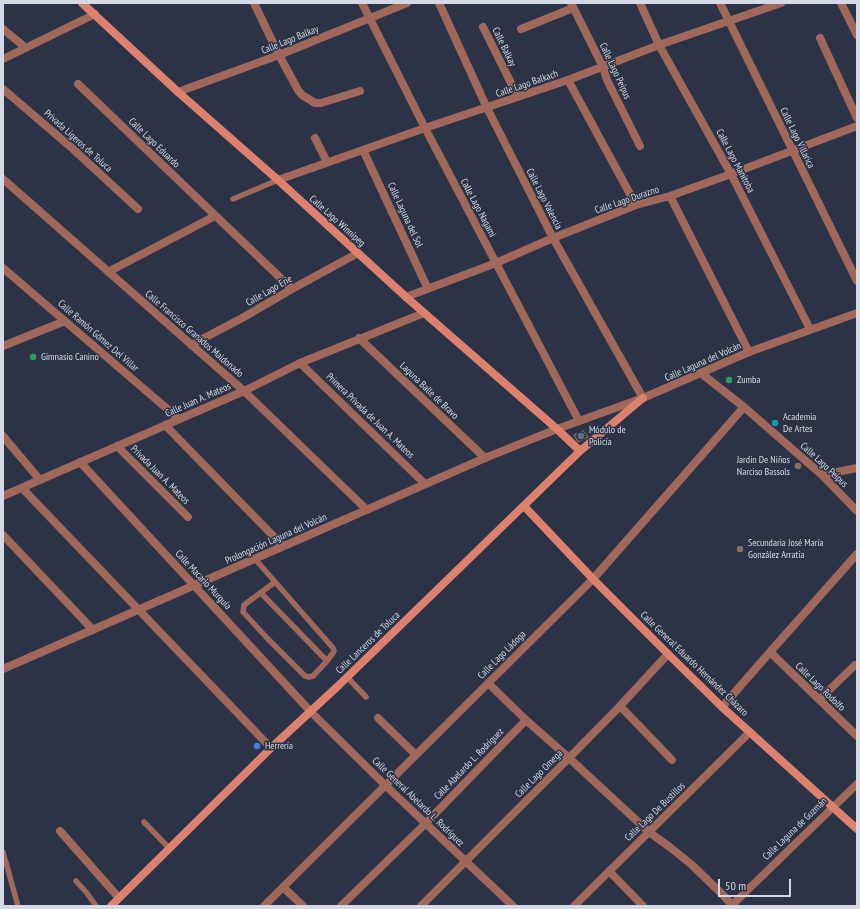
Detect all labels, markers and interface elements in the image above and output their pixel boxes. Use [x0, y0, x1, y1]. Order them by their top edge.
street label: Calle Lago Balkay [260, 23, 320, 57]
street label: Calle Balkay [489, 25, 519, 69]
street label: Calle Lago Peipus [597, 41, 633, 101]
street label: Calle Lago Balkach [494, 68, 560, 100]
street label: Calle Lago Villarica [777, 106, 817, 170]
street label: Privada Ligeros de Toluca [42, 107, 114, 175]
street label: Calle Lago Eduardo [126, 116, 182, 170]
street label: Calle Lago Manitoba [713, 127, 757, 195]
street label: Calle Lago Valencia [523, 166, 565, 232]
street label: Calle Lago Nagami [458, 177, 498, 239]
street label: Calle Laguna del Sol [385, 181, 425, 249]
street label: Calle Lago Durazno [593, 183, 661, 217]
street label: Calle Lago Winnipeg [307, 193, 367, 249]
street label: Calle Lago Erie [244, 273, 294, 309]
street label: Calle Francisco Granados Maldonado [142, 288, 246, 380]
street label: Calle Ramón Gómez Del Villar [55, 298, 141, 374]
street label: Calle Laguna del Volcán [663, 340, 743, 384]
place label: Gimnasio Canino [41, 351, 99, 363]
marker: Gimnasio Canino [28, 352, 38, 362]
street label: Laguna Balle de Bravo [397, 360, 461, 422]
street label: Primera Privada de Juan A. Mateos [324, 371, 416, 461]
place label: Zumba [737, 374, 760, 386]
marker: Zumba [724, 375, 734, 385]
street label: Calle Juan A. Mateos [163, 380, 233, 420]
place label: Academia De Artes [783, 411, 816, 434]
marker: Academia De Artes [770, 418, 780, 428]
place label: Módulo de Policía [589, 424, 626, 448]
marker: Módulo de Policía [576, 431, 586, 441]
street label: Calle Lago Peipus [798, 440, 850, 490]
street label: Privada Juan A. Mateos [128, 443, 192, 507]
place label: Jardin De Niños Narciso Bassols [737, 454, 790, 478]
marker: Jardin De Niños Narciso Bassols [793, 461, 803, 471]
street label: Prolongación Laguna del Volcán [223, 511, 329, 567]
place label: Secundaria José María González Arratia [748, 537, 824, 560]
marker: Secundaria José María González Arratia [735, 544, 745, 554]
street label: Calle Macario Murguía [172, 548, 234, 612]
street label: Calle Lanceros de Toluca [333, 609, 403, 677]
street label: Calle General Eduardo Hernández Cházaro [638, 609, 750, 719]
street label: Calle Lago Ládoga [475, 628, 529, 682]
street label: Calle Lago Rodolfo [793, 660, 847, 714]
street label: Calle Abelardo L. Rodríguez [432, 726, 506, 802]
place label: Herrería [265, 740, 293, 752]
marker: Herrería [252, 741, 262, 751]
street label: Calle Lago Omega [513, 748, 565, 800]
street label: Calle General Abelardo L. Rodríguez [369, 755, 467, 849]
street label: Calle Lago De Bustillos [622, 780, 688, 844]
street label: Calle Laguna de Guzmán [760, 795, 830, 863]
scale bar [720, 871, 793, 897]
text: 50 m [725, 878, 746, 893]

